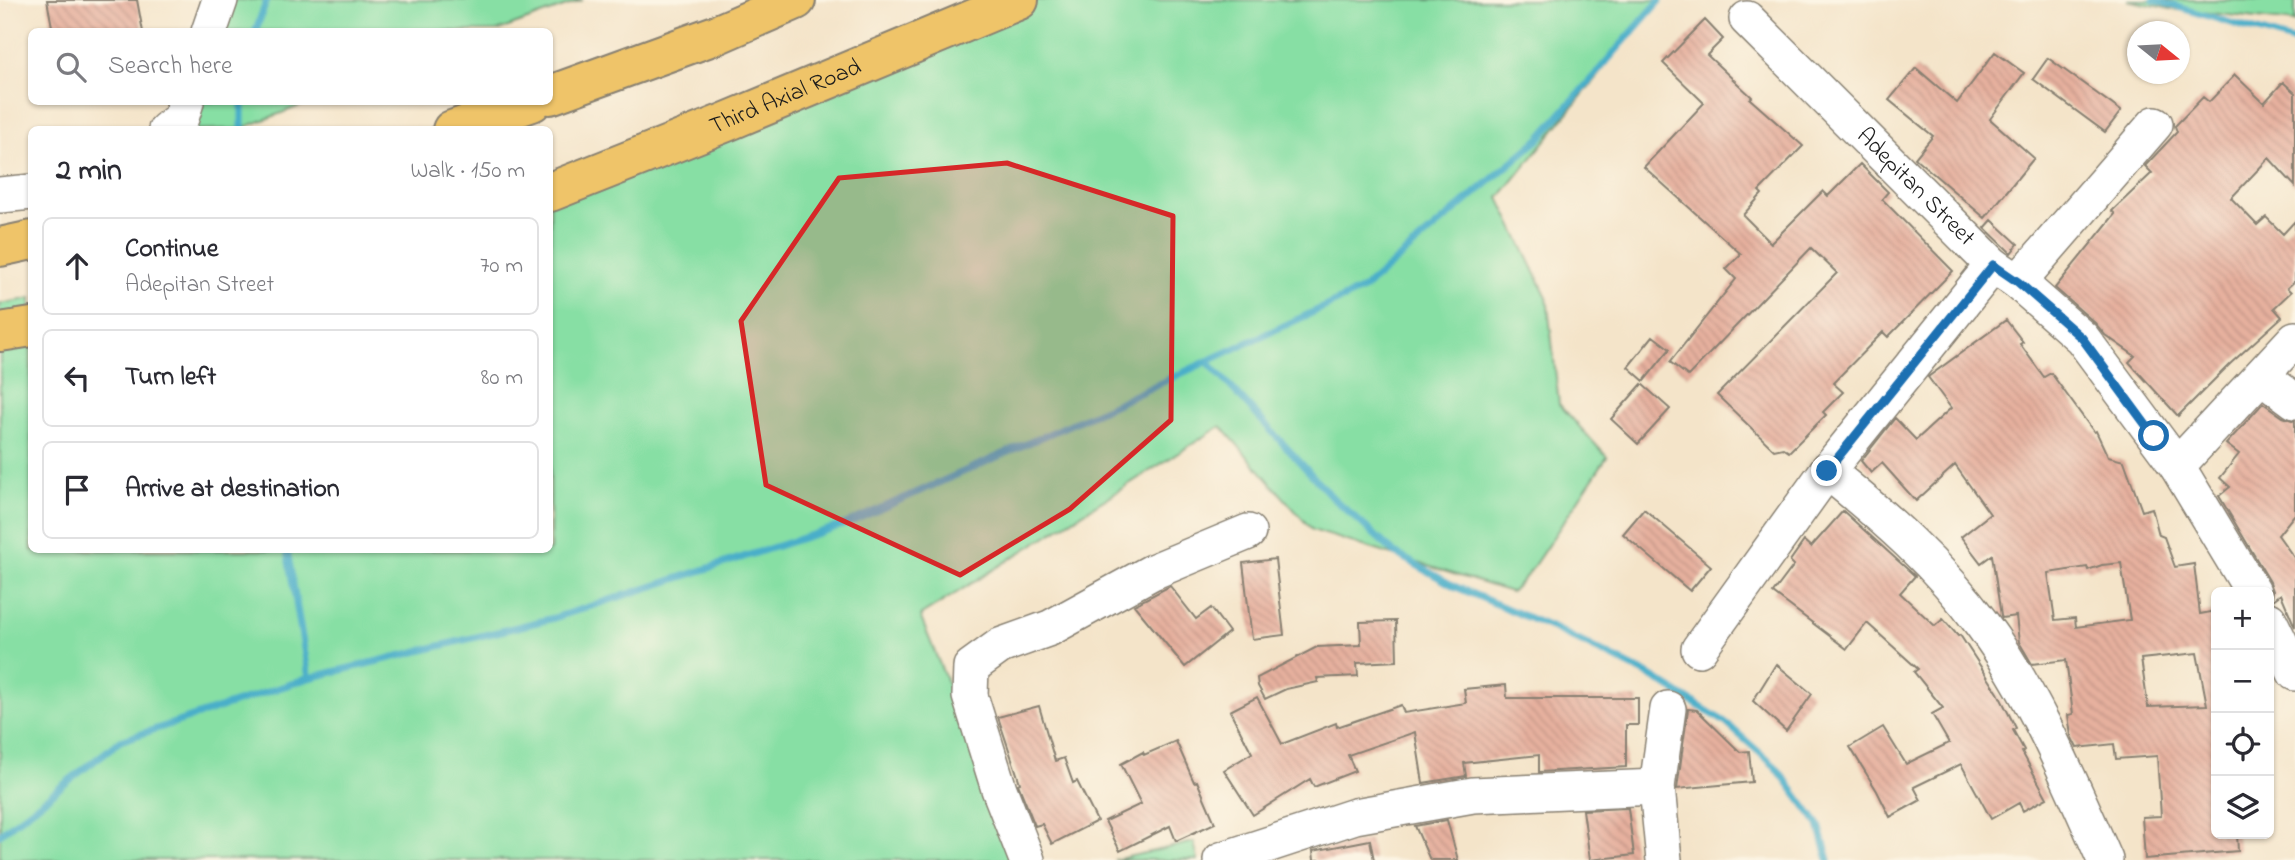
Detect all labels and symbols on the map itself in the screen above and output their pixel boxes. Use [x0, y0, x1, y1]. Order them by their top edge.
north arrow [2127, 21, 2190, 84]
street label: Third Axial Road [705, 50, 867, 144]
street label: Adepitan Street [1848, 120, 1983, 255]
route start [2138, 420, 2169, 451]
route end [1811, 455, 1842, 486]

